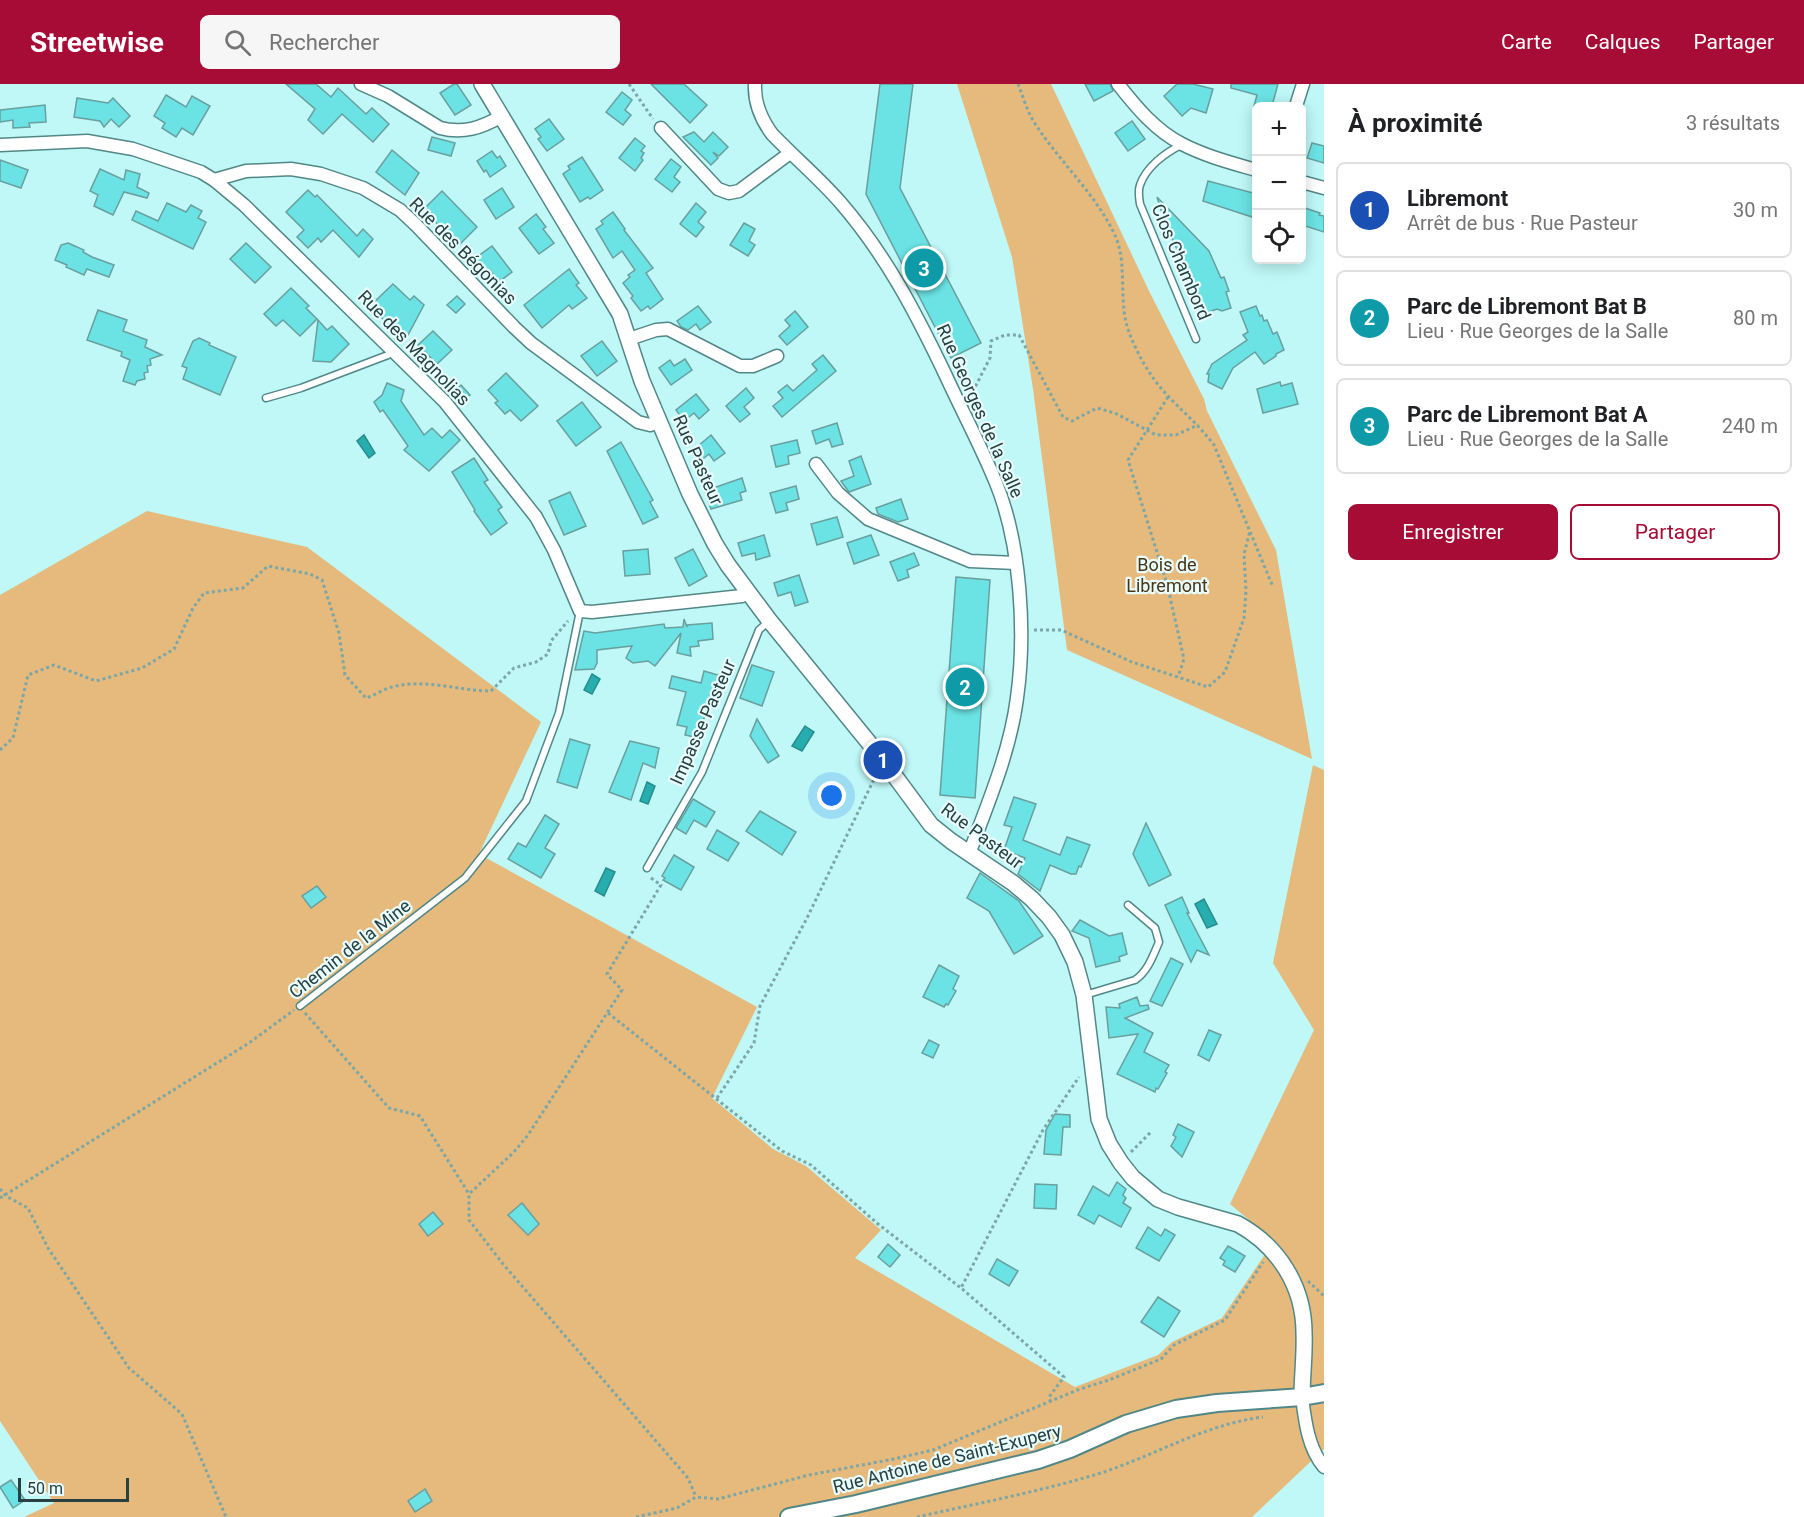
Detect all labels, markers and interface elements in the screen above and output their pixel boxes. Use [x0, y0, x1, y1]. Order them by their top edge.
search box [200, 15, 620, 69]
text: Streetwise [30, 26, 164, 59]
icon: search [221, 26, 254, 59]
text: Rechercher [269, 30, 379, 55]
text: Carte [1501, 30, 1552, 54]
text: Calques [1585, 30, 1660, 54]
text: Partager [1693, 30, 1774, 54]
map controls [1252, 102, 1306, 264]
button: + [1252, 102, 1306, 156]
text: À proximité [1348, 108, 1482, 138]
text: 3 résultats [1686, 111, 1780, 135]
button: − [1252, 156, 1306, 210]
text: Libremont [1407, 186, 1508, 211]
street label: Rue des Bégonias [405, 193, 521, 309]
text: 1 [1364, 198, 1375, 222]
text: 30 m [1733, 198, 1778, 222]
street label: Clos Chambord [1148, 201, 1215, 323]
button: locate [1252, 210, 1306, 264]
text: Arrêt de bus · Rue Pasteur [1407, 211, 1638, 235]
pin: 3 [904, 246, 944, 291]
street label: Rue des Magnolias [354, 286, 475, 410]
text: Parc de Libremont Bat B [1407, 294, 1647, 319]
text: 2 [1364, 306, 1375, 330]
text: 80 m [1733, 306, 1778, 330]
text: Lieu · Rue Georges de la Salle [1407, 319, 1668, 343]
street label: Rue Georges de la Salle [933, 321, 1028, 501]
text: Parc de Libremont Bat A [1407, 402, 1647, 427]
street label: Rue Pasteur [669, 411, 728, 508]
text: 3 [1364, 414, 1375, 438]
text: 240 m [1722, 414, 1778, 438]
text: Lieu · Rue Georges de la Salle [1407, 427, 1668, 451]
button: Enregistrer [1348, 504, 1558, 560]
button: Partager [1570, 504, 1780, 560]
park label: Bois de Libremont [1126, 554, 1208, 596]
street label: Impasse Pasteur [666, 656, 740, 788]
pin: 2 [946, 664, 984, 710]
pin: 1 [864, 738, 902, 782]
your location [817, 781, 846, 810]
street label: Rue Pasteur [937, 798, 1027, 873]
street label: Chemin de la Mine [285, 895, 415, 1002]
street label: Rue Antoine de Saint-Exupery [831, 1420, 1064, 1497]
scale bar [18, 1475, 129, 1502]
text: 50 m [27, 1479, 63, 1498]

